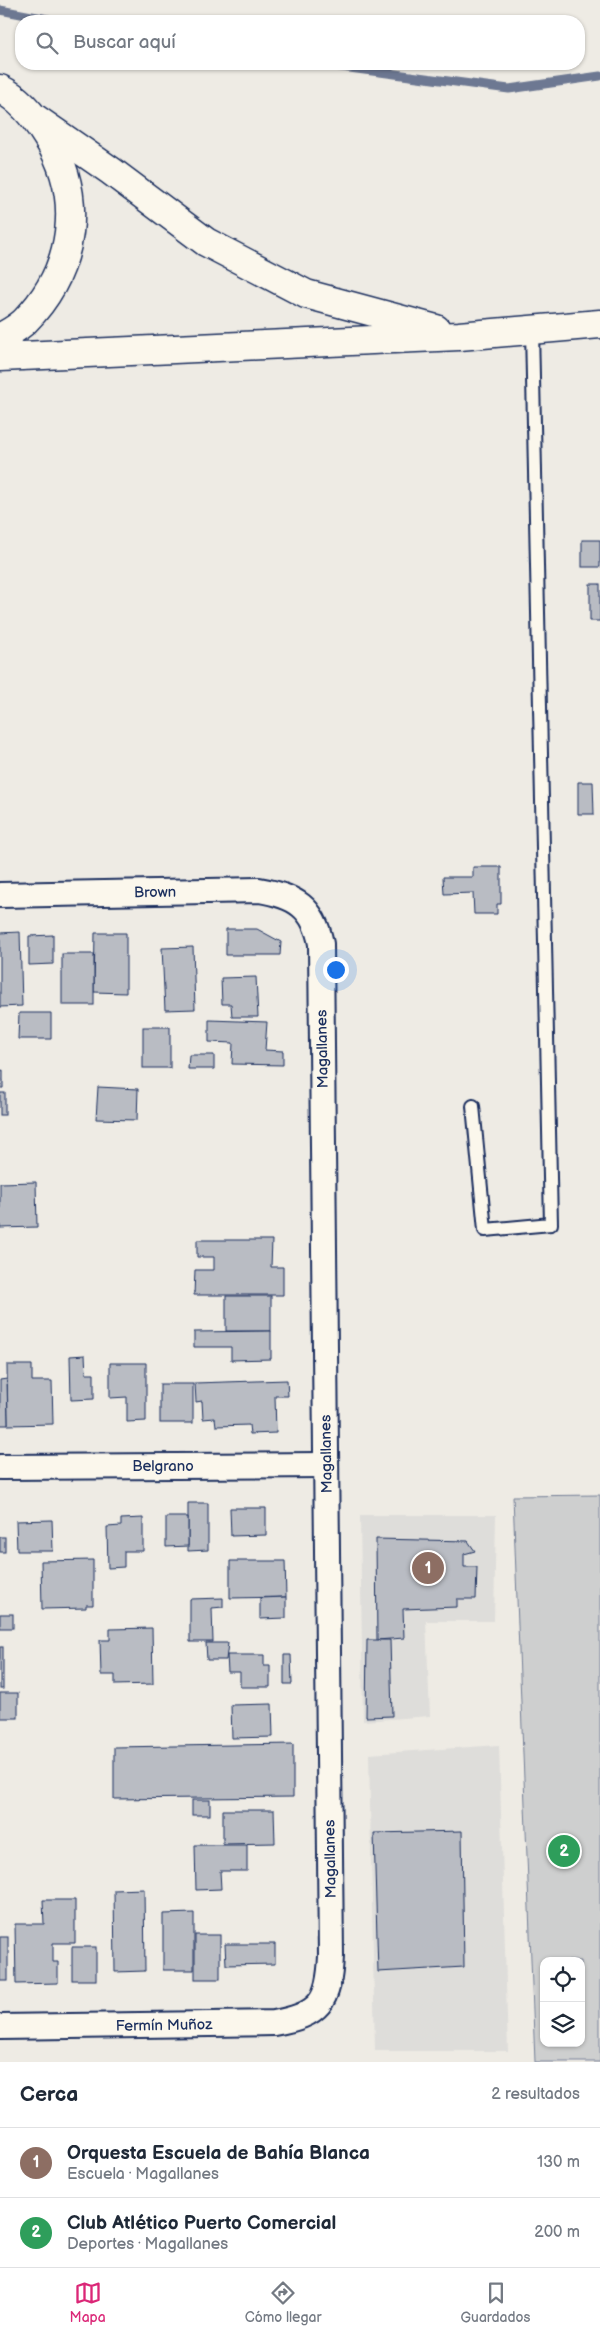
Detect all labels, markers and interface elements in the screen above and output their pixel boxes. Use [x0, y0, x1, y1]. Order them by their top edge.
search box [15, 15, 585, 70]
icon: search [33, 29, 61, 57]
text: Buscar aquí [73, 31, 176, 54]
street label: Brown [134, 883, 176, 902]
your location [323, 957, 349, 983]
street label: Magallanes [312, 1009, 333, 1088]
street label: Magallanes [316, 1414, 337, 1493]
street label: Belgrano [132, 1457, 194, 1476]
pin: 1 [412, 1549, 444, 1587]
street label: Magallanes [320, 1819, 341, 1898]
pin: 2 [548, 1832, 580, 1870]
map controls [540, 1957, 585, 2047]
button: locate [540, 1957, 585, 2002]
button: layers [540, 2002, 585, 2047]
street label: Fermín Muñoz [116, 2015, 213, 2036]
text: Cerca [20, 2082, 78, 2107]
text: 2 resultados [491, 2085, 580, 2104]
text: Orquesta Escuela de Bahía Blanca [67, 2142, 370, 2165]
text: 1 [33, 2153, 39, 2172]
text: 130 m [537, 2153, 580, 2172]
text: Escuela · Magallanes [67, 2165, 219, 2184]
text: Club Atlético Puerto Comercial [67, 2212, 336, 2235]
text: 2 [31, 2223, 41, 2242]
text: 200 m [534, 2223, 580, 2242]
text: Deportes · Magallanes [67, 2235, 228, 2254]
tab: Mapa [70, 2279, 106, 2326]
tab: Cómo llegar [245, 2279, 321, 2326]
tab: Guardados [461, 2279, 530, 2326]

